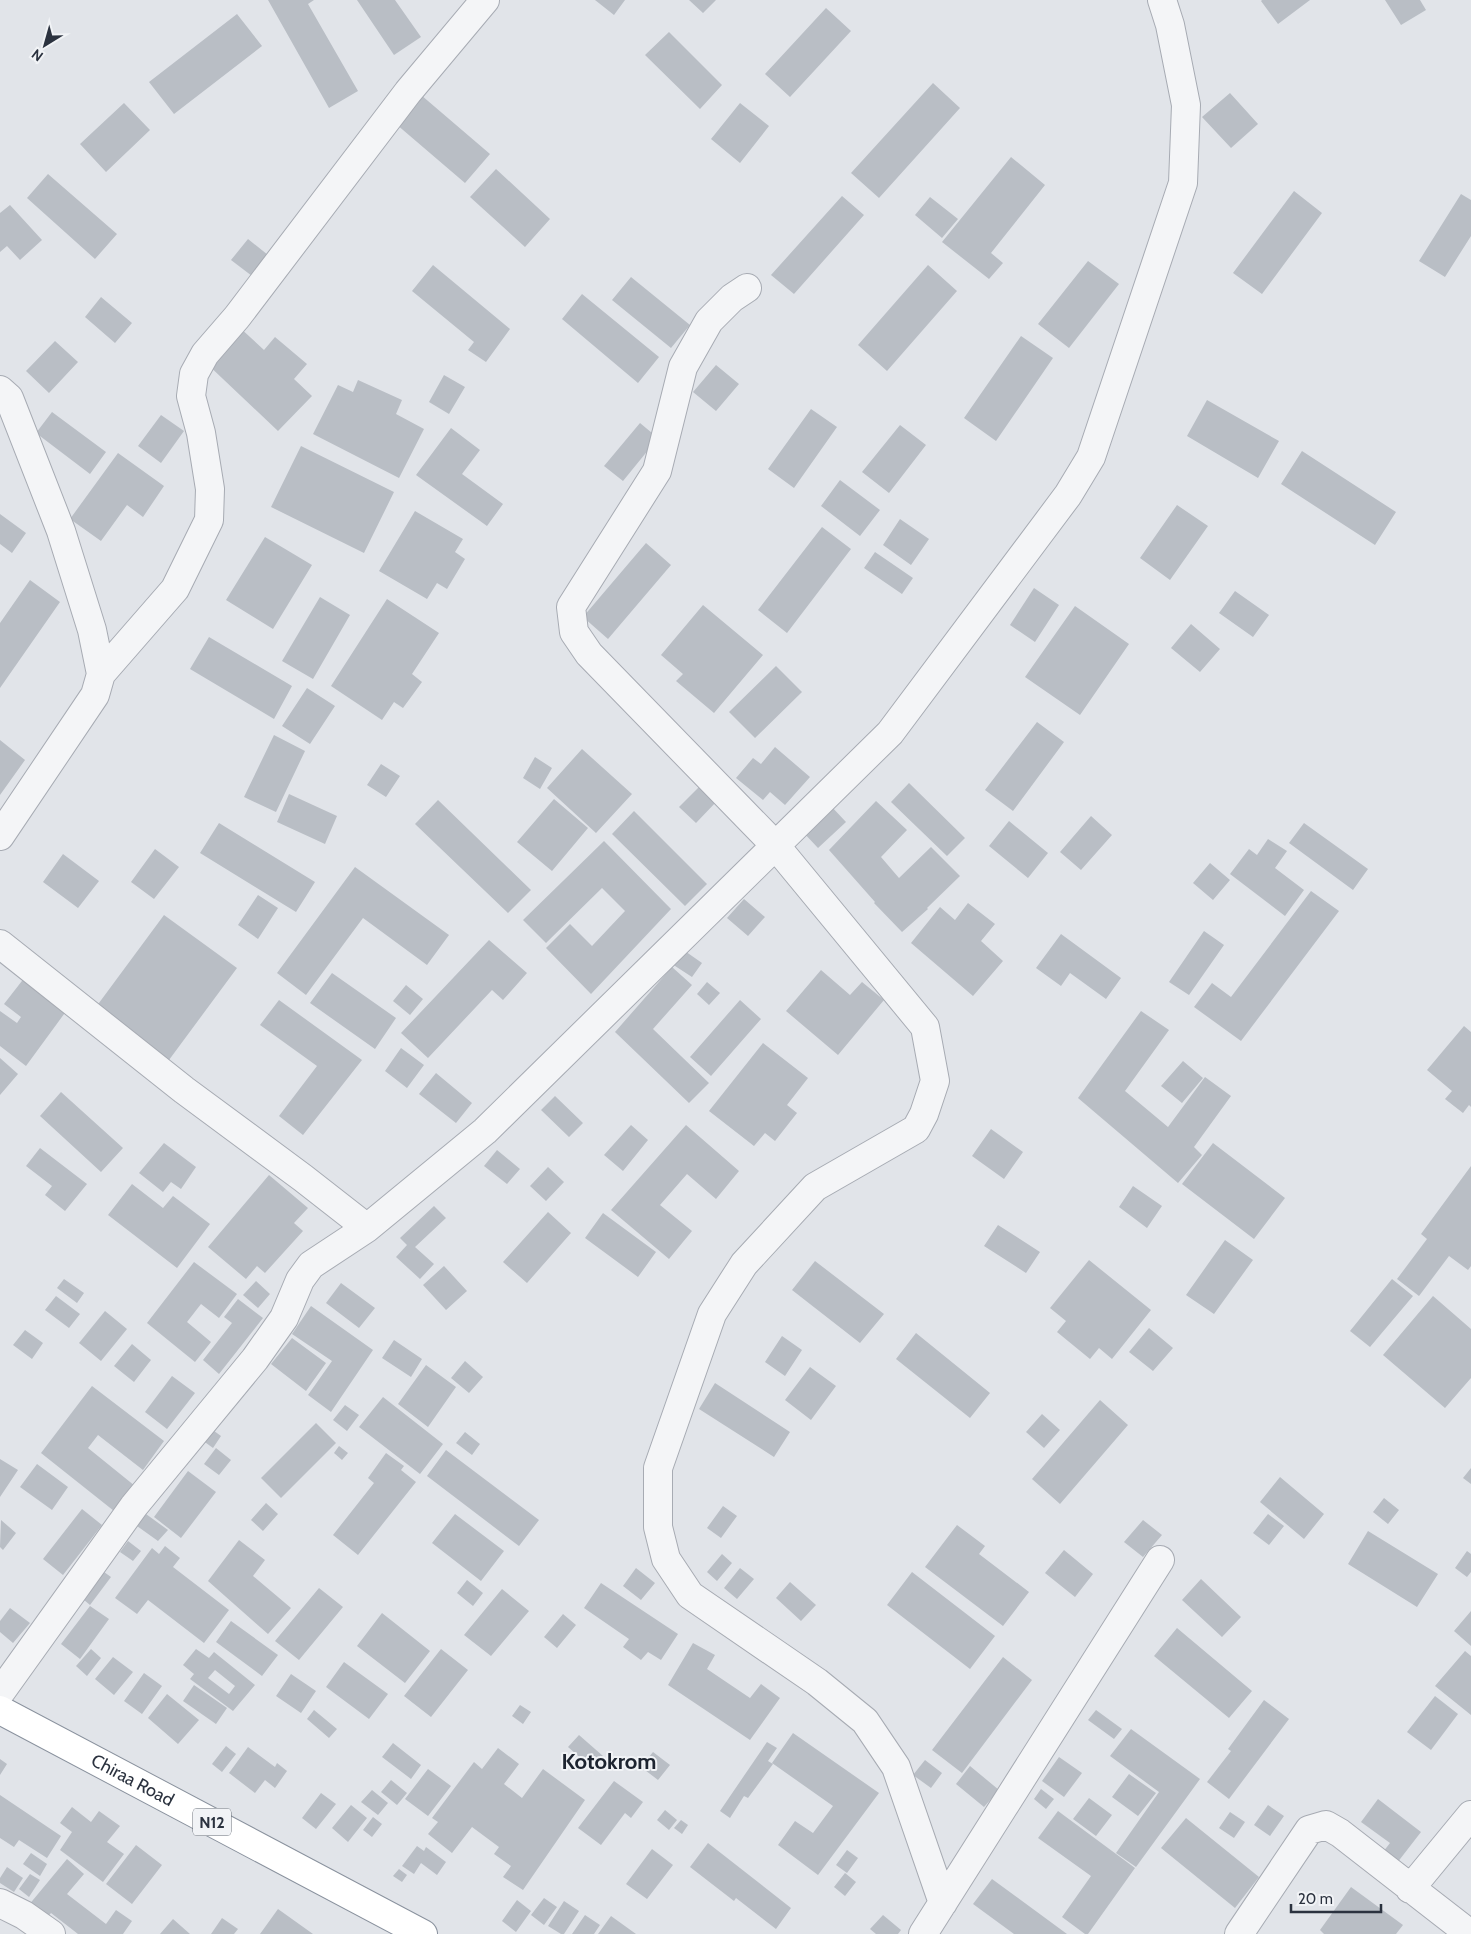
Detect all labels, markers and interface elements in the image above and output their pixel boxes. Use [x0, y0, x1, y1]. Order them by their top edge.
north arrow [20, 20, 70, 70]
text: N [28, 45, 47, 66]
district label: Kotokrom [562, 1748, 656, 1775]
street label: Chiraa Road [87, 1749, 178, 1811]
road number: N12 [193, 1808, 231, 1835]
scale bar [1291, 1882, 1381, 1914]
text: 20 m [1298, 1890, 1333, 1908]

